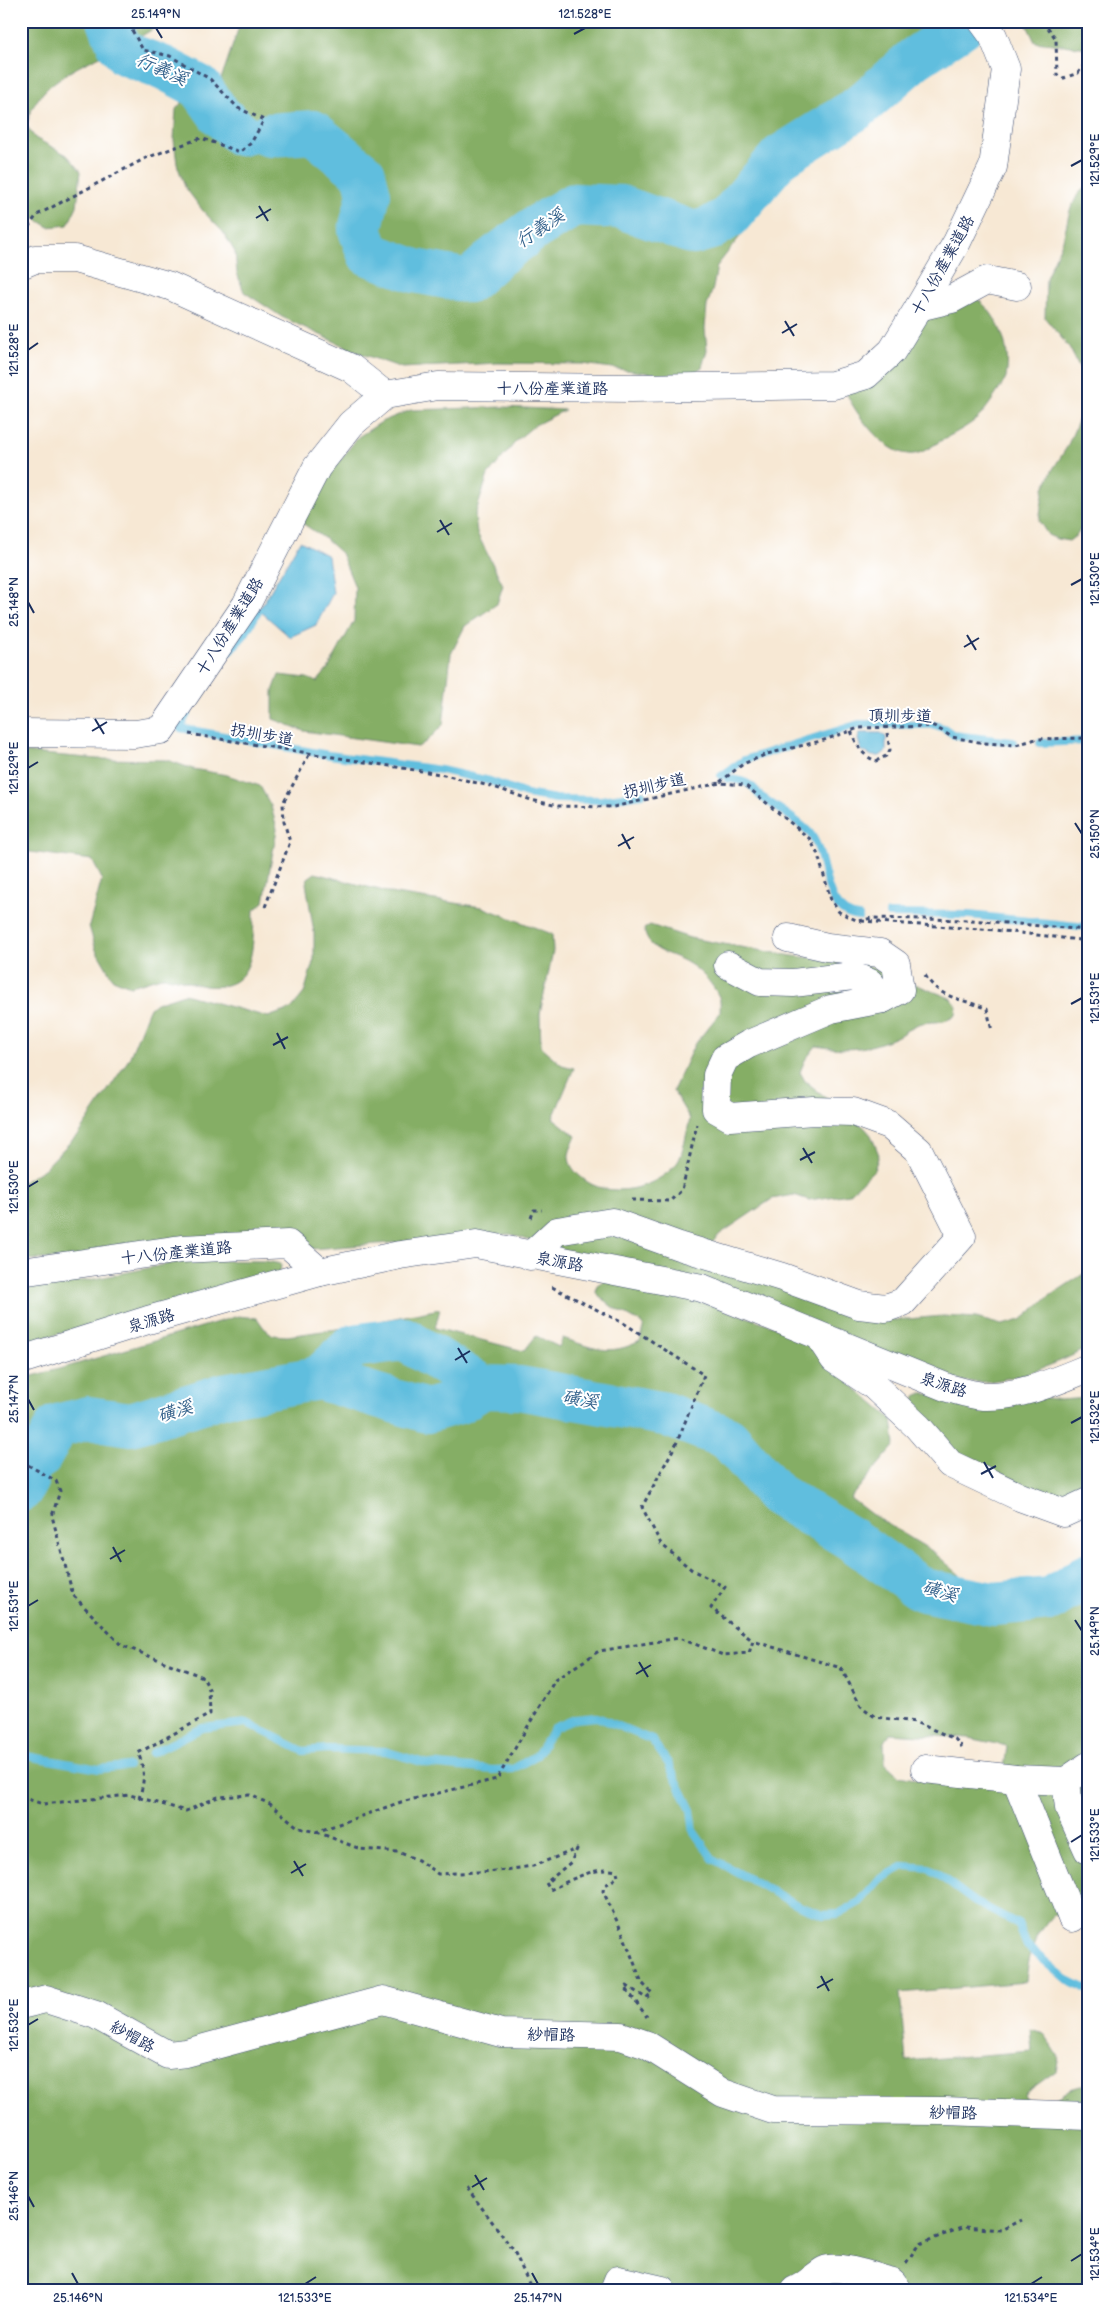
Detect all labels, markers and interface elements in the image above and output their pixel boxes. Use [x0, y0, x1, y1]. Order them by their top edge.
text: 25.149°N [131, 7, 181, 22]
text: 121.528°E [559, 7, 612, 22]
water label: 行義溪 [133, 49, 192, 90]
text: 121.529°E [1088, 133, 1103, 186]
water label: 行義溪 [512, 204, 569, 252]
street label: 十八份產業道路 [908, 212, 979, 319]
text: 121.528°E [7, 323, 22, 376]
street label: 十八份產業道路 [496, 380, 608, 399]
text: 121.530°E [1088, 552, 1103, 606]
street label: 十八份產業道路 [193, 574, 268, 679]
text: 25.148°N [7, 577, 22, 627]
street label: 頂圳步道 [868, 706, 932, 727]
street label: 拐圳步道 [229, 721, 295, 750]
text: 121.529°E [7, 741, 22, 794]
street label: 拐圳步道 [621, 770, 688, 803]
text: 25.150°N [1088, 809, 1103, 859]
text: 121.531°E [1088, 972, 1103, 1023]
text: 121.530°E [7, 1160, 22, 1214]
street label: 十八份產業道路 [119, 1238, 233, 1269]
street label: 泉源路 [534, 1249, 585, 1276]
street label: 泉源路 [126, 1306, 177, 1337]
street label: 泉源路 [918, 1369, 969, 1402]
text: 25.147°N [7, 1375, 22, 1423]
water label: 磺溪 [560, 1386, 600, 1413]
text: 121.532°E [1088, 1390, 1103, 1443]
water label: 磺溪 [155, 1396, 196, 1427]
water label: 磺溪 [920, 1576, 961, 1607]
text: 121.531°E [7, 1580, 22, 1631]
text: 25.149°N [1088, 1606, 1103, 1656]
text: 121.533°E [1088, 1808, 1103, 1862]
text: 121.532°E [7, 1998, 22, 2051]
street label: 紗帽路 [107, 2017, 158, 2057]
street label: 紗帽路 [527, 2026, 575, 2045]
street label: 紗帽路 [929, 2104, 977, 2123]
text: 25.146°N [7, 2171, 22, 2221]
text: 121.534°E [1088, 2227, 1103, 2281]
text: 25.146°N [53, 2291, 103, 2306]
text: 121.533°E [278, 2291, 332, 2306]
text: 25.147°N [514, 2291, 562, 2306]
text: 121.534°E [1004, 2291, 1058, 2306]

